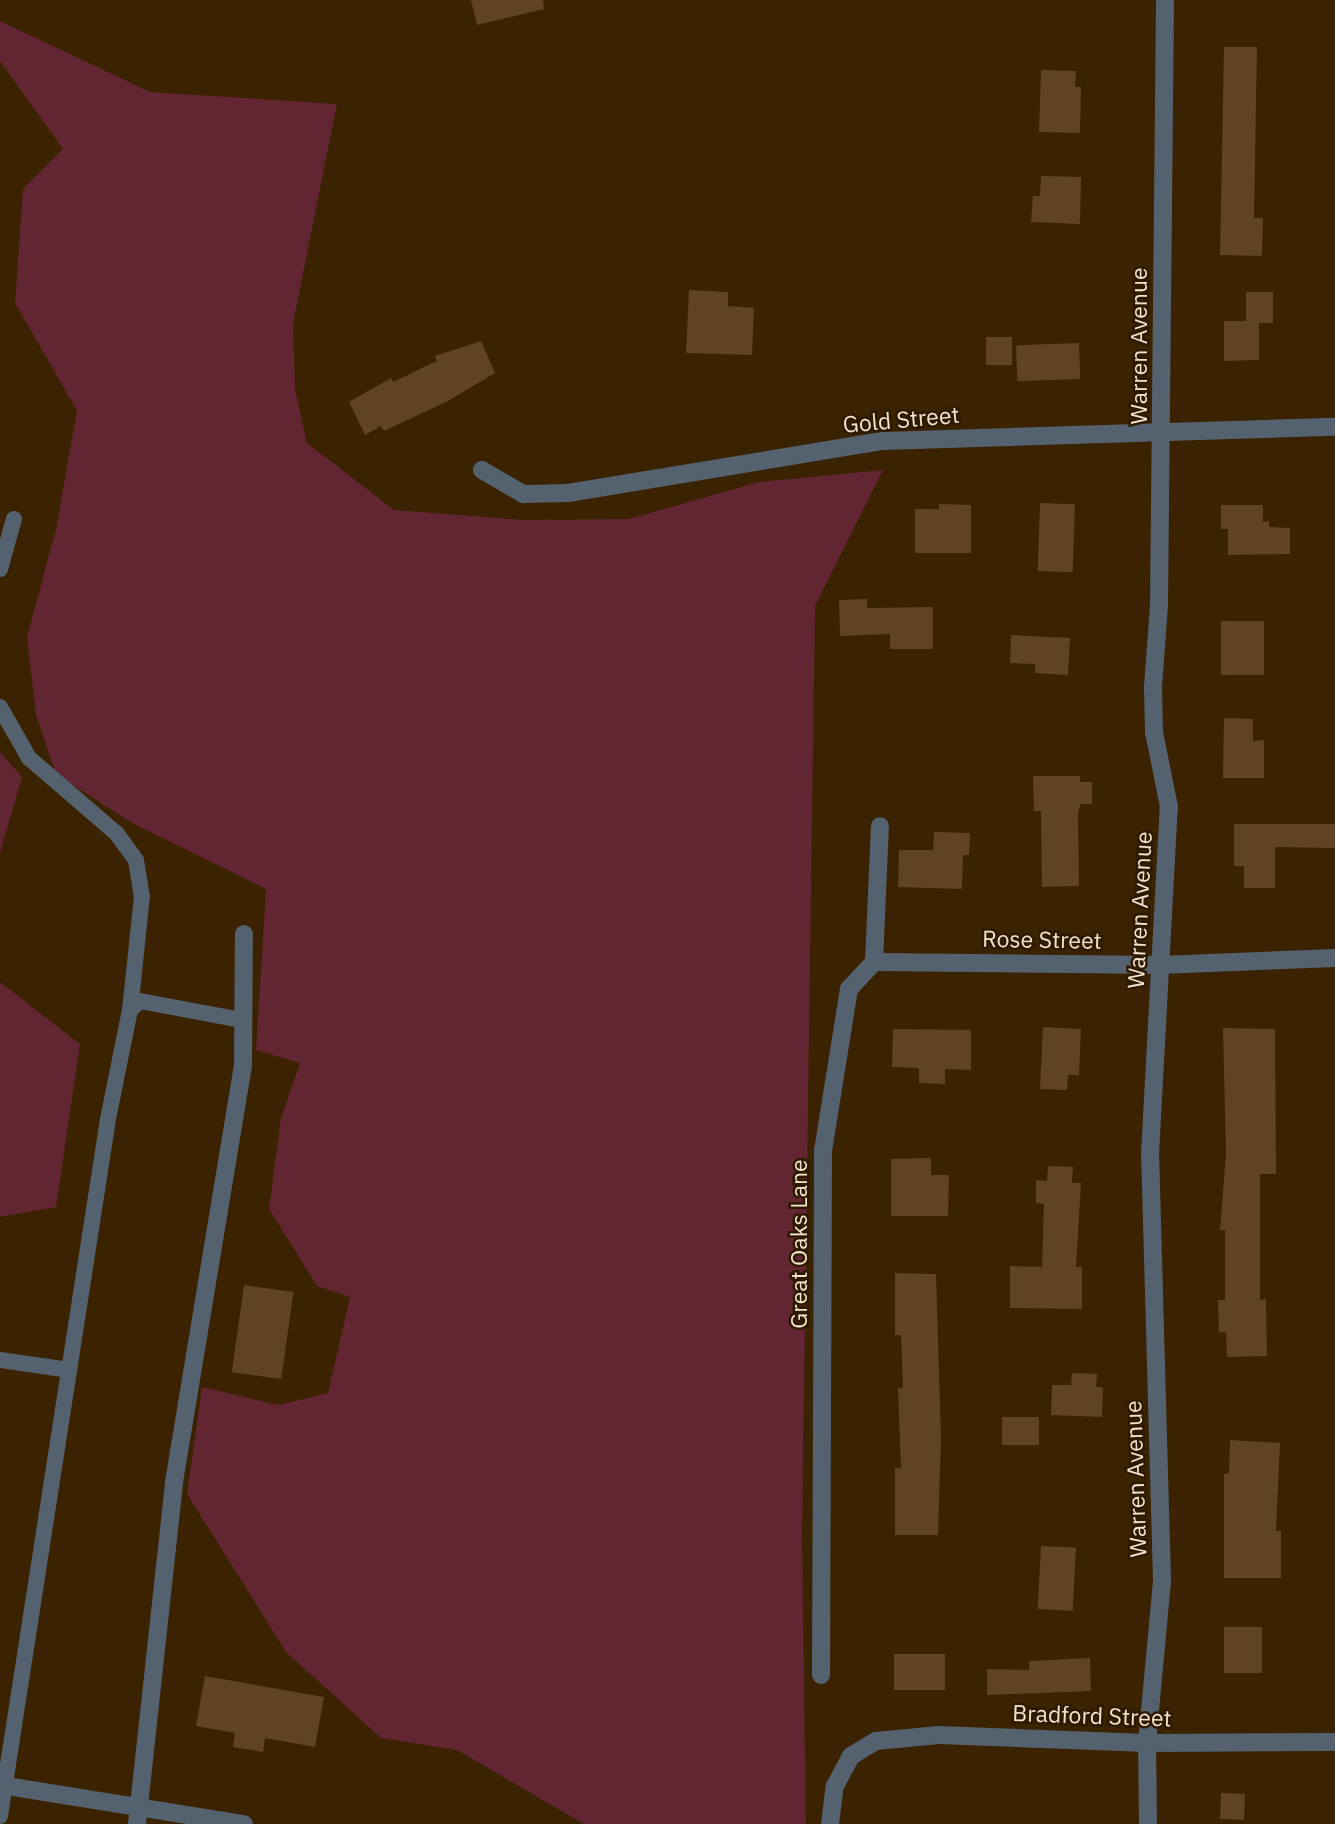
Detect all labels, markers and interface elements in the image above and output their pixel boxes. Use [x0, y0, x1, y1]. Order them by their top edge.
street label: Warren Avenue [1124, 267, 1152, 425]
street label: Gold Street [842, 400, 960, 438]
street label: Warren Avenue [1121, 831, 1157, 989]
street label: Rose Street [982, 924, 1102, 954]
street label: Great Oaks Lane [784, 1159, 812, 1329]
street label: Warren Avenue [1118, 1400, 1152, 1558]
street label: Bradford Street [1012, 1698, 1172, 1732]

